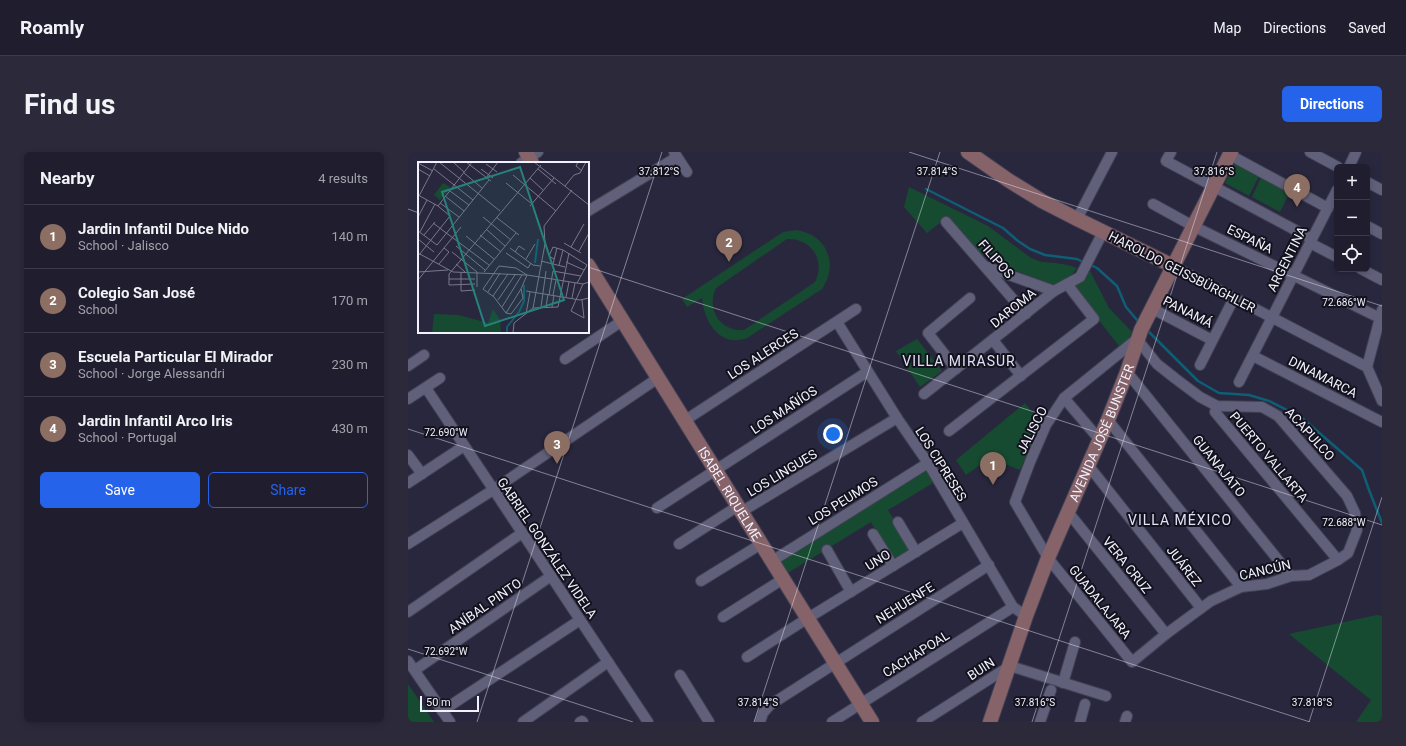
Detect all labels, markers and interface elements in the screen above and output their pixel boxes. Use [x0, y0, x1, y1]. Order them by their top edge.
text: Roamly [20, 16, 84, 39]
text: Map [1214, 20, 1241, 36]
text: Directions [1263, 20, 1326, 36]
text: Saved [1348, 20, 1386, 36]
button: Directions [1282, 86, 1382, 122]
text: Find us [24, 88, 115, 121]
inset map [418, 162, 589, 333]
map controls [1334, 164, 1370, 272]
button: + [1334, 164, 1370, 200]
text: 37.812°S [639, 166, 679, 177]
text: 37.814°S [917, 166, 957, 177]
text: 37.816°S [1194, 166, 1234, 177]
text: Nearby [40, 168, 95, 188]
text: 4 results [318, 171, 368, 186]
pin: 4 [1284, 174, 1310, 207]
button: − [1334, 200, 1370, 236]
text: Jardin Infantil Dulce Nido [78, 220, 249, 238]
street label: ESPAÑA [1225, 221, 1276, 257]
street label: ARGENTINA [1264, 224, 1310, 294]
street label: HAROLDO GEISSBÜRGHLER [1106, 228, 1258, 316]
text: 1 [49, 229, 57, 244]
text: 140 m [331, 229, 368, 244]
pin: 2 [716, 229, 742, 262]
button: locate [1334, 236, 1370, 272]
street label: FILIPOS [975, 237, 1017, 282]
text: School · Jalisco [78, 238, 169, 253]
text: Colegio San José [78, 284, 195, 302]
street label: DAROMA [987, 285, 1039, 331]
text: 2 [49, 293, 57, 308]
text: 170 m [331, 293, 368, 308]
street label: PANAMÁ [1161, 293, 1216, 331]
text: 72.686°W [1322, 297, 1366, 308]
text: School [78, 302, 118, 317]
street label: LOS ALERCES [725, 326, 801, 382]
text: Escuela Particular El Mirador [78, 348, 273, 366]
district label: VILLA MIRASUR [902, 353, 1016, 369]
street label: DINAMARCA [1286, 353, 1360, 401]
text: 3 [49, 357, 57, 372]
text: 230 m [331, 357, 368, 372]
street label: AVENIDA JOSÉ BUNSTER [1066, 362, 1137, 504]
text: School · Jorge Alessandri [78, 366, 225, 381]
street label: LOS MAÑÍOS [748, 382, 820, 437]
street label: JALISCO [1014, 404, 1050, 456]
street label: ACAPULCO [1282, 404, 1338, 464]
street label: PUERTO VALLARTA [1227, 409, 1312, 506]
text: Jardin Infantil Arco Iris [78, 412, 233, 430]
text: 4 [49, 421, 57, 436]
text: 430 m [331, 421, 368, 436]
your location [823, 424, 843, 444]
street label: LOS CIPRESES [912, 424, 970, 504]
text: 72.690°W [424, 427, 468, 438]
text: School · Portugal [78, 430, 177, 445]
pin: 3 [544, 431, 570, 464]
street label: GUANAJATO [1190, 432, 1248, 500]
street label: ISABEL RIQUELME [695, 444, 765, 543]
street label: LOS LINGUES [744, 446, 820, 500]
pin: 1 [980, 452, 1006, 485]
button: Save [40, 472, 200, 508]
button: Share [208, 472, 368, 508]
street label: LOS PEUMOS [806, 474, 880, 528]
street label: GABRIEL GONZÁLEZ VIDELA [494, 475, 600, 622]
district label: VILLA MÉXICO [1128, 511, 1232, 528]
text: 72.688°W [1322, 517, 1366, 528]
street label: VERA CRUZ [1100, 534, 1154, 596]
street label: JUÁREZ [1164, 543, 1205, 589]
street label: UNO [863, 547, 893, 573]
street label: CANCÚN [1238, 557, 1292, 583]
street label: GUADALAJARA [1066, 562, 1135, 642]
street label: ANÍBAL PINTO [446, 575, 524, 637]
street label: NEHUENFE [873, 579, 937, 627]
street label: CACHAPOAL [880, 628, 952, 680]
text: 72.692°W [424, 646, 468, 657]
street label: BUIN [965, 655, 997, 683]
scale bar [420, 694, 479, 713]
text: 50 m [426, 696, 451, 709]
text: 37.814°S [738, 697, 778, 708]
text: 37.816°S [1015, 697, 1055, 708]
text: 37.818°S [1292, 697, 1332, 708]

